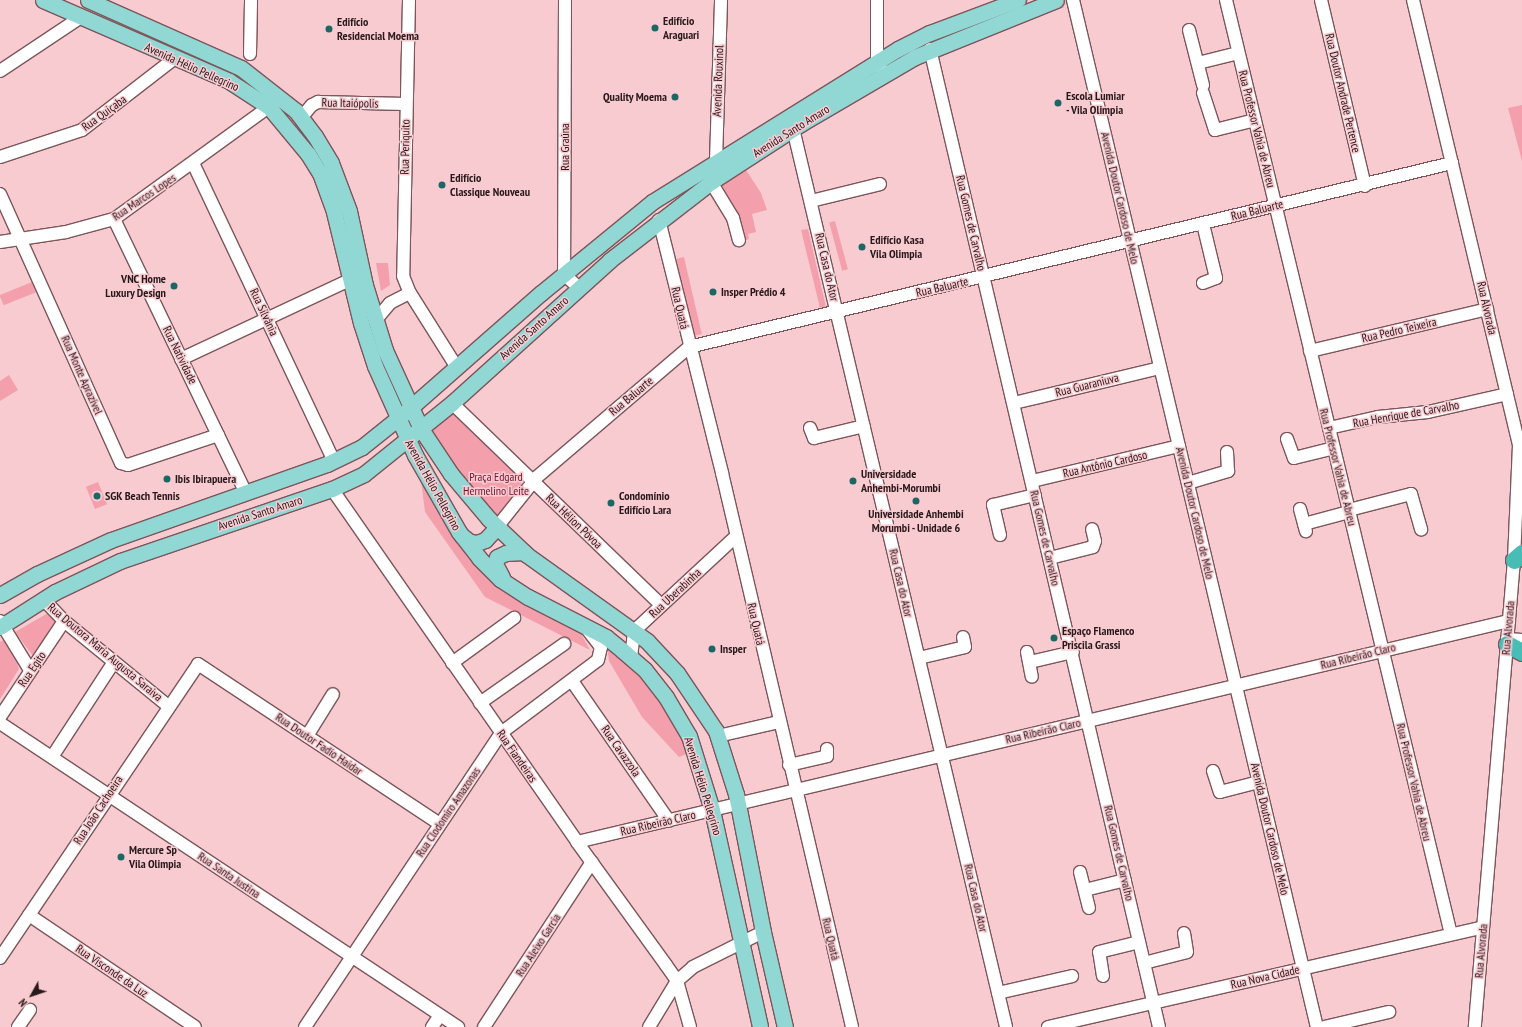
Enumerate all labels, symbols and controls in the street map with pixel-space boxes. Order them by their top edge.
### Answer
place label: Edifício Araguari [663,14,699,42]
place label: Edifício Residencial Moema [337,15,419,43]
marker: Edifício Araguari [650,23,660,33]
marker: Edifício Residencial Moema [324,24,334,34]
street label: Rua Doutor Andrade Pertence [1322,32,1364,154]
street label: Avenida Hélio Pellegrino [143,40,241,94]
street label: Avenida Rouxinol [710,45,726,117]
street label: Rua Professor Vahia de Abreu [1235,69,1279,189]
place label: Escola Lumiar - Vila Olimpia [1066,89,1125,117]
place label: Quality Moema [603,90,667,104]
street label: Rua Quiçaba [79,92,129,134]
marker: Quality Moema [670,92,680,102]
street label: Rua Itaiópolis [321,95,379,111]
marker: Escola Lumiar - Vila Olimpia [1053,98,1063,108]
street label: Avenida Santo Amaro [750,102,832,160]
street label: Rua Periquito [397,119,413,175]
street label: Rua Graúna [558,123,572,171]
street label: Avenida Doutor Cardoso de Melo [1098,131,1142,265]
street label: Rua Marcos Lopes [109,170,179,224]
place label: Edifício Classique Nouveau [450,171,530,199]
street label: Rua Gomes de Carvalho [953,174,989,272]
marker: Edifício Classique Nouveau [437,180,447,190]
street label: Rua Baluarte [1229,197,1285,223]
street label: Rua Casa do Ator [812,231,842,303]
place label: Edifício Kasa Vila Olimpia [870,233,924,261]
marker: Edifício Kasa Vila Olimpia [857,242,867,252]
place label: VNC Home Luxury Design [105,272,166,300]
street label: Rua Baluarte [914,274,970,300]
street label: Rua Alvorada [1474,280,1500,336]
marker: VNC Home Luxury Design [169,281,179,291]
street label: Rua Quatá [668,285,692,331]
place label: Insper Prédio 4 [721,285,786,299]
street label: Rua Silvânia [247,286,281,338]
marker: Insper Prédio 4 [708,287,718,297]
street label: Avenida Santo Amaro [496,293,572,363]
street label: Rua Pedro Teixeira [1360,314,1438,346]
street label: Rua Natividade [160,324,200,386]
street label: Rua Monte Aprazível [58,333,106,417]
street label: Rua Guaraniuva [1054,370,1120,400]
street label: Rua Baluarte [606,373,656,419]
street label: Rua Henrique de Carvalho [1352,398,1460,430]
street label: Rua Professor Vahia de Abreu [1316,407,1360,527]
street label: Avenida Hélio Pellegrino [402,437,464,533]
street label: Avenida Doutor Cardoso de Melo [1173,446,1217,580]
street label: Rua Antônio Cardoso [1061,447,1149,481]
place label: Universidade Anhembi-Morumbi [861,467,941,495]
park label: Praça Edgard Hermelino Leite [463,470,529,498]
place label: Ibis Ibirapuera [175,472,236,486]
marker: Ibis Ibirapuera [162,474,172,484]
marker: Universidade Anhembi-Morumbi [848,476,858,486]
place label: SGK Beach Tennis [105,489,180,503]
place label: Condomínio Edifício Lara [619,489,671,517]
street label: Rua Gomes de Carvalho [1027,489,1063,587]
marker: SGK Beach Tennis [92,491,102,501]
street label: Rua Hélion Póvoa [543,491,605,551]
street label: Avenida Santo Amaro [216,493,304,533]
marker: Universidade Anhembi Morumbi - Unidade 6 [911,496,921,506]
marker: Condomínio Edifício Lara [606,498,616,508]
place label: Universidade Anhembi Morumbi - Unidade 6 [868,507,964,535]
street label: Rua Casa do Ator [886,547,916,619]
street label: Rua Uberabinha [646,565,704,621]
street label: Rua Doutora Maria Augusta Saraiva [45,600,165,704]
street label: Rua Alvorada [1498,600,1518,656]
street label: Rua Quatá [744,601,768,647]
place label: Espaço Flamenco Priscila Grassi [1062,624,1134,652]
marker: Espaço Flamenco Priscila Grassi [1049,633,1059,643]
street label: Rua Ribeirão Claro [1319,640,1397,672]
place label: Insper [720,642,746,656]
marker: Insper [707,644,717,654]
street label: Rua Egito [15,649,49,689]
street label: Rua Doutor Fadio Haidar [273,710,365,778]
street label: Rua Ribeirão Claro [1004,715,1082,747]
street label: Rua Professor Vahia de Abreu [1393,721,1435,843]
street label: Rua Cavazzola [598,723,644,779]
street label: Rua Fiandeiras [494,727,540,785]
street label: Avenida Hélio Pellegrino [681,735,725,837]
street label: Avenida Doutor Cardoso de Melo [1248,762,1292,896]
street label: Rua Clodomiro Amazonas [413,764,483,860]
street label: Rua João Cachoeira [70,773,126,847]
street label: Rua Gomes de Carvalho [1101,804,1137,902]
street label: Rua Ribeirão Claro [619,807,697,839]
place label: Mercure Sp Vila Olimpia [129,843,181,871]
street label: Rua Santa Justina [195,849,263,901]
marker: Mercure Sp Vila Olimpia [116,852,126,862]
street label: Rua Casa do Ator [961,862,991,934]
street label: Rua Aleixo Garcia [512,911,564,979]
street label: Rua Quatá [819,916,843,962]
street label: Rua Alvorada [1471,923,1491,979]
street label: Rua Visconde da Luz [73,941,151,1001]
street label: Rua Nova Cidade [1229,962,1301,992]
north arrow [12,975,52,1015]
text: N [16,996,30,1009]

